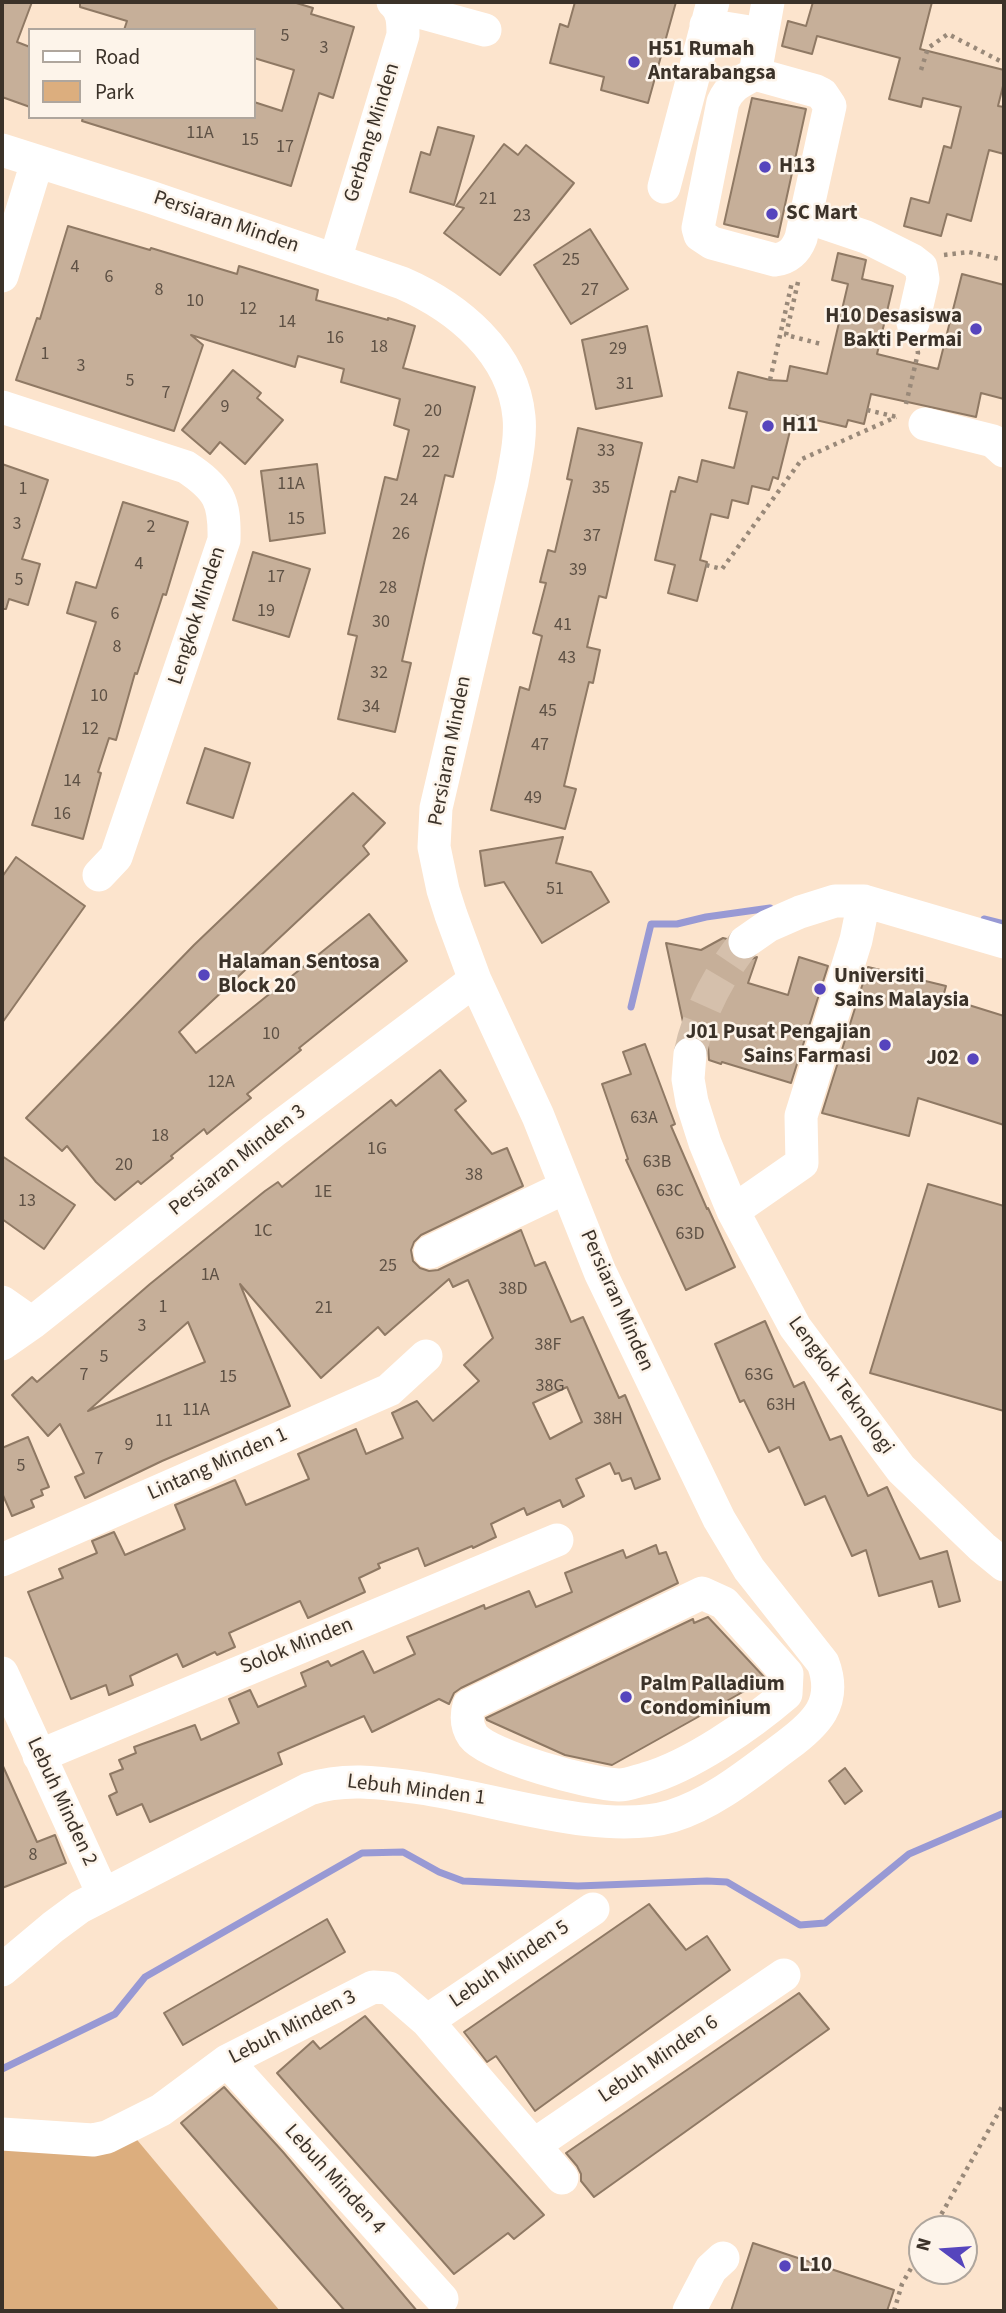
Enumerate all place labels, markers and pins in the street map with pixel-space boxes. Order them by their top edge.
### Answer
place label: H51 Rumah Antarabangsa [648,37,776,87]
marker: H51 Rumah Antarabangsa [626,54,642,70]
place label: H13 [779,154,815,180]
marker: H13 [757,159,773,175]
place label: SC Mart [786,201,858,227]
marker: SC Mart [764,206,780,222]
place label: H10 Desasiswa Bakti Permai [825,304,962,354]
marker: H10 Desasiswa Bakti Permai [968,321,984,337]
place label: H11 [782,413,818,439]
marker: H11 [760,418,776,434]
place label: Halaman Sentosa Block 20 [218,950,380,1000]
place label: Universiti Sains Malaysia [834,964,969,1014]
marker: Halaman Sentosa Block 20 [196,967,212,983]
marker: Universiti Sains Malaysia [812,981,828,997]
place label: J01 Pusat Pengajian Sains Farmasi [686,1020,871,1070]
marker: J01 Pusat Pengajian Sains Farmasi [877,1037,893,1053]
place label: J02 [926,1046,959,1072]
marker: J02 [965,1051,981,1067]
place label: Palm Palladium Condominium [640,1672,785,1722]
marker: Palm Palladium Condominium [618,1689,634,1705]
place label: L10 [799,2253,832,2279]
marker: L10 [777,2258,793,2274]

